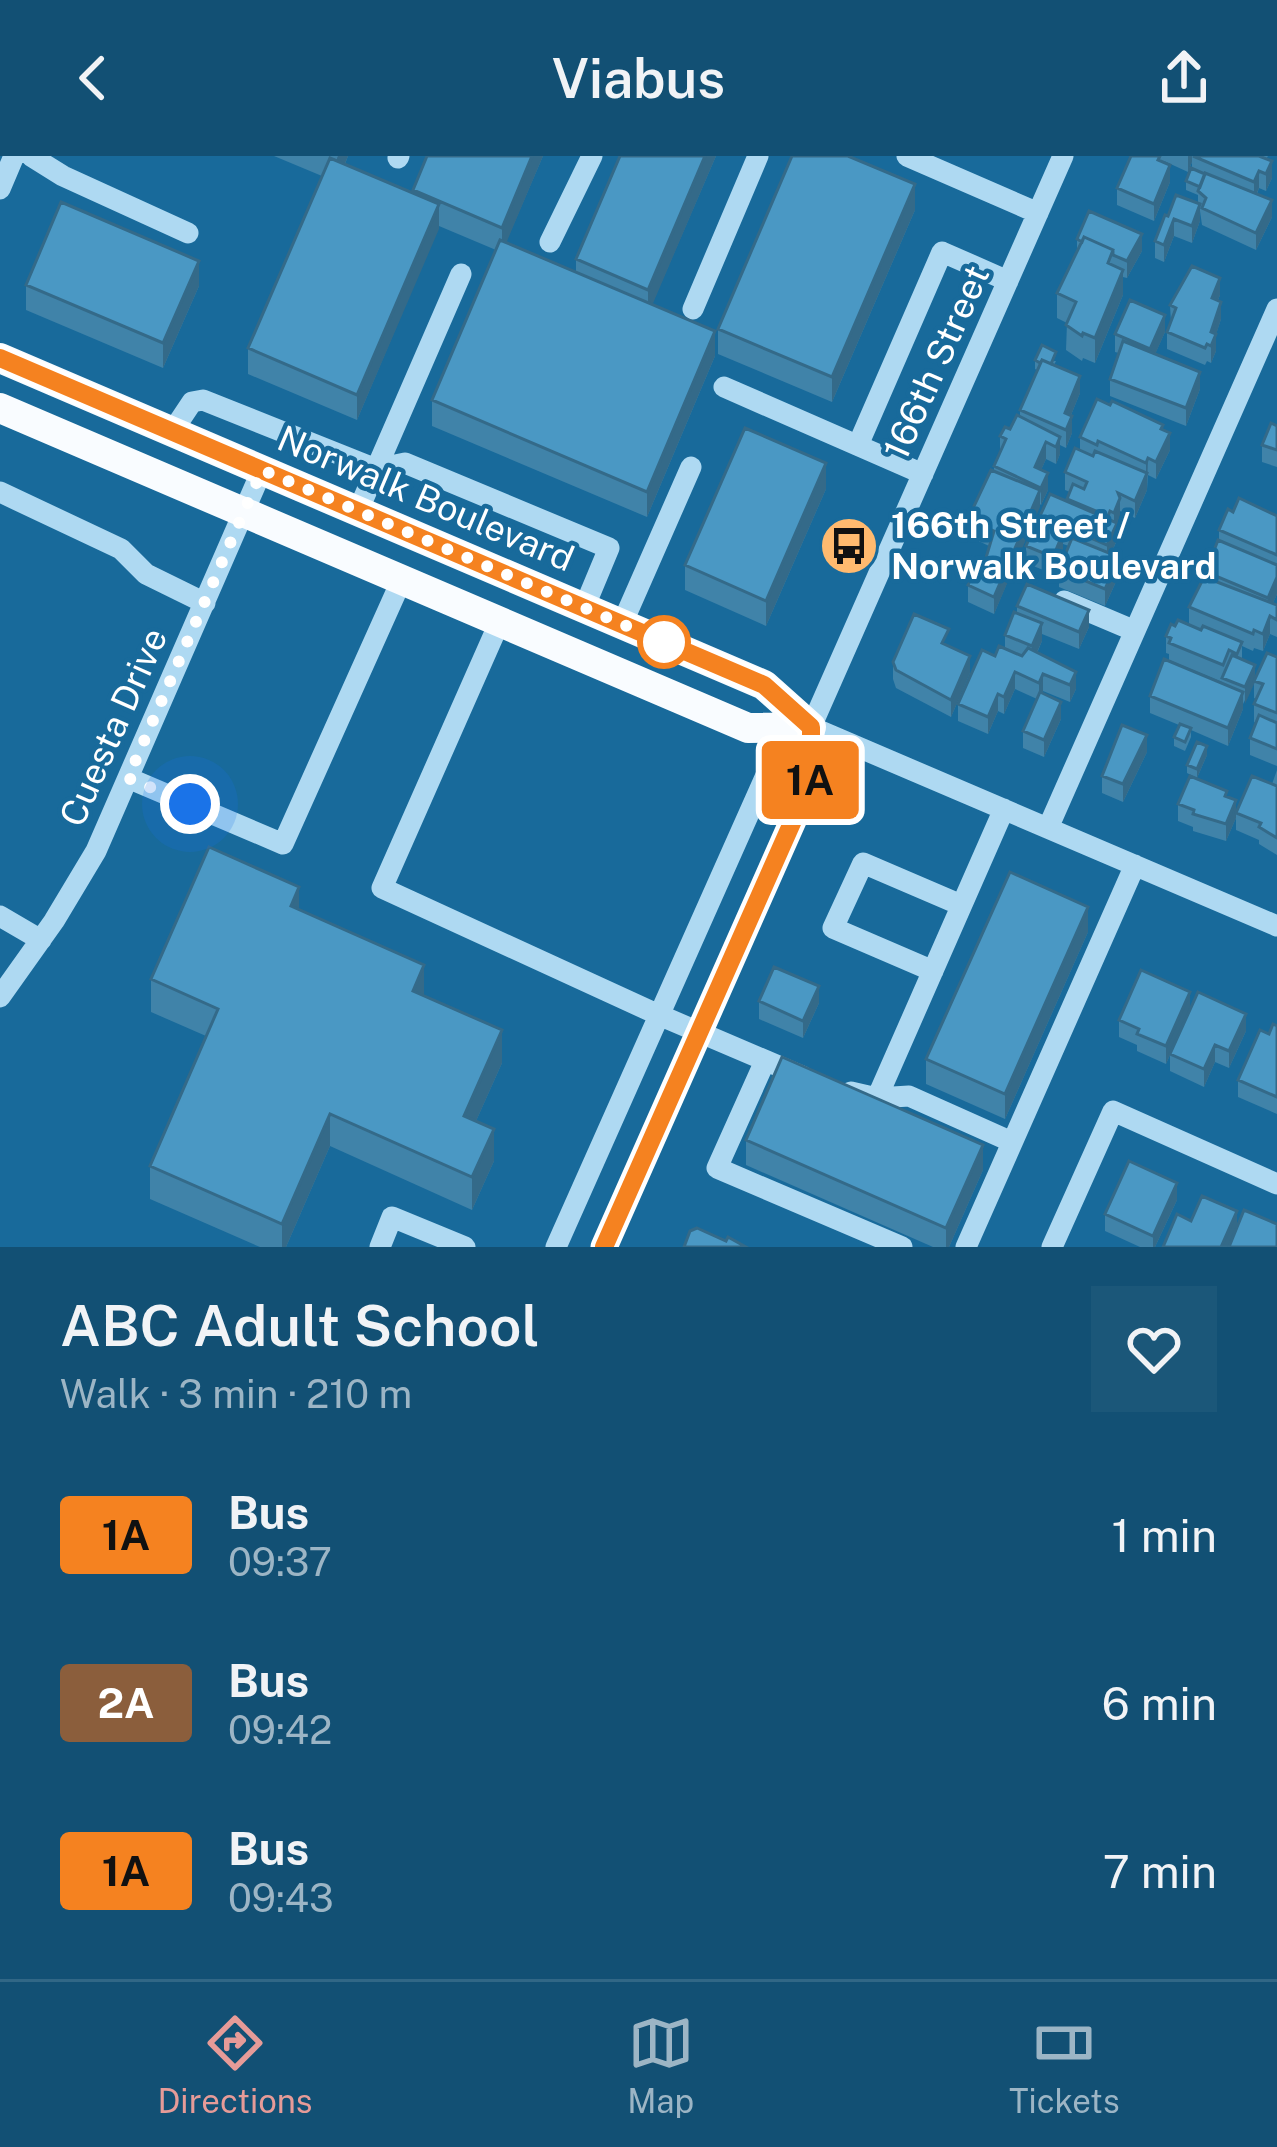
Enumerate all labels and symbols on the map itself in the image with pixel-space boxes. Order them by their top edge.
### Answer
street label: 166th Street [875,258,997,466]
street label: Norwalk Boulevard [272,417,580,579]
place label: 166th Street / Norwalk Boulevard [891,504,1217,587]
bus stop icon: 166th Street / Norwalk Boulevard [818,515,880,577]
unlabelled marker [639,617,689,667]
street label: Cuesta Drive [51,621,175,833]
line badge: 1A [756,741,864,819]
your location [160,774,220,834]

